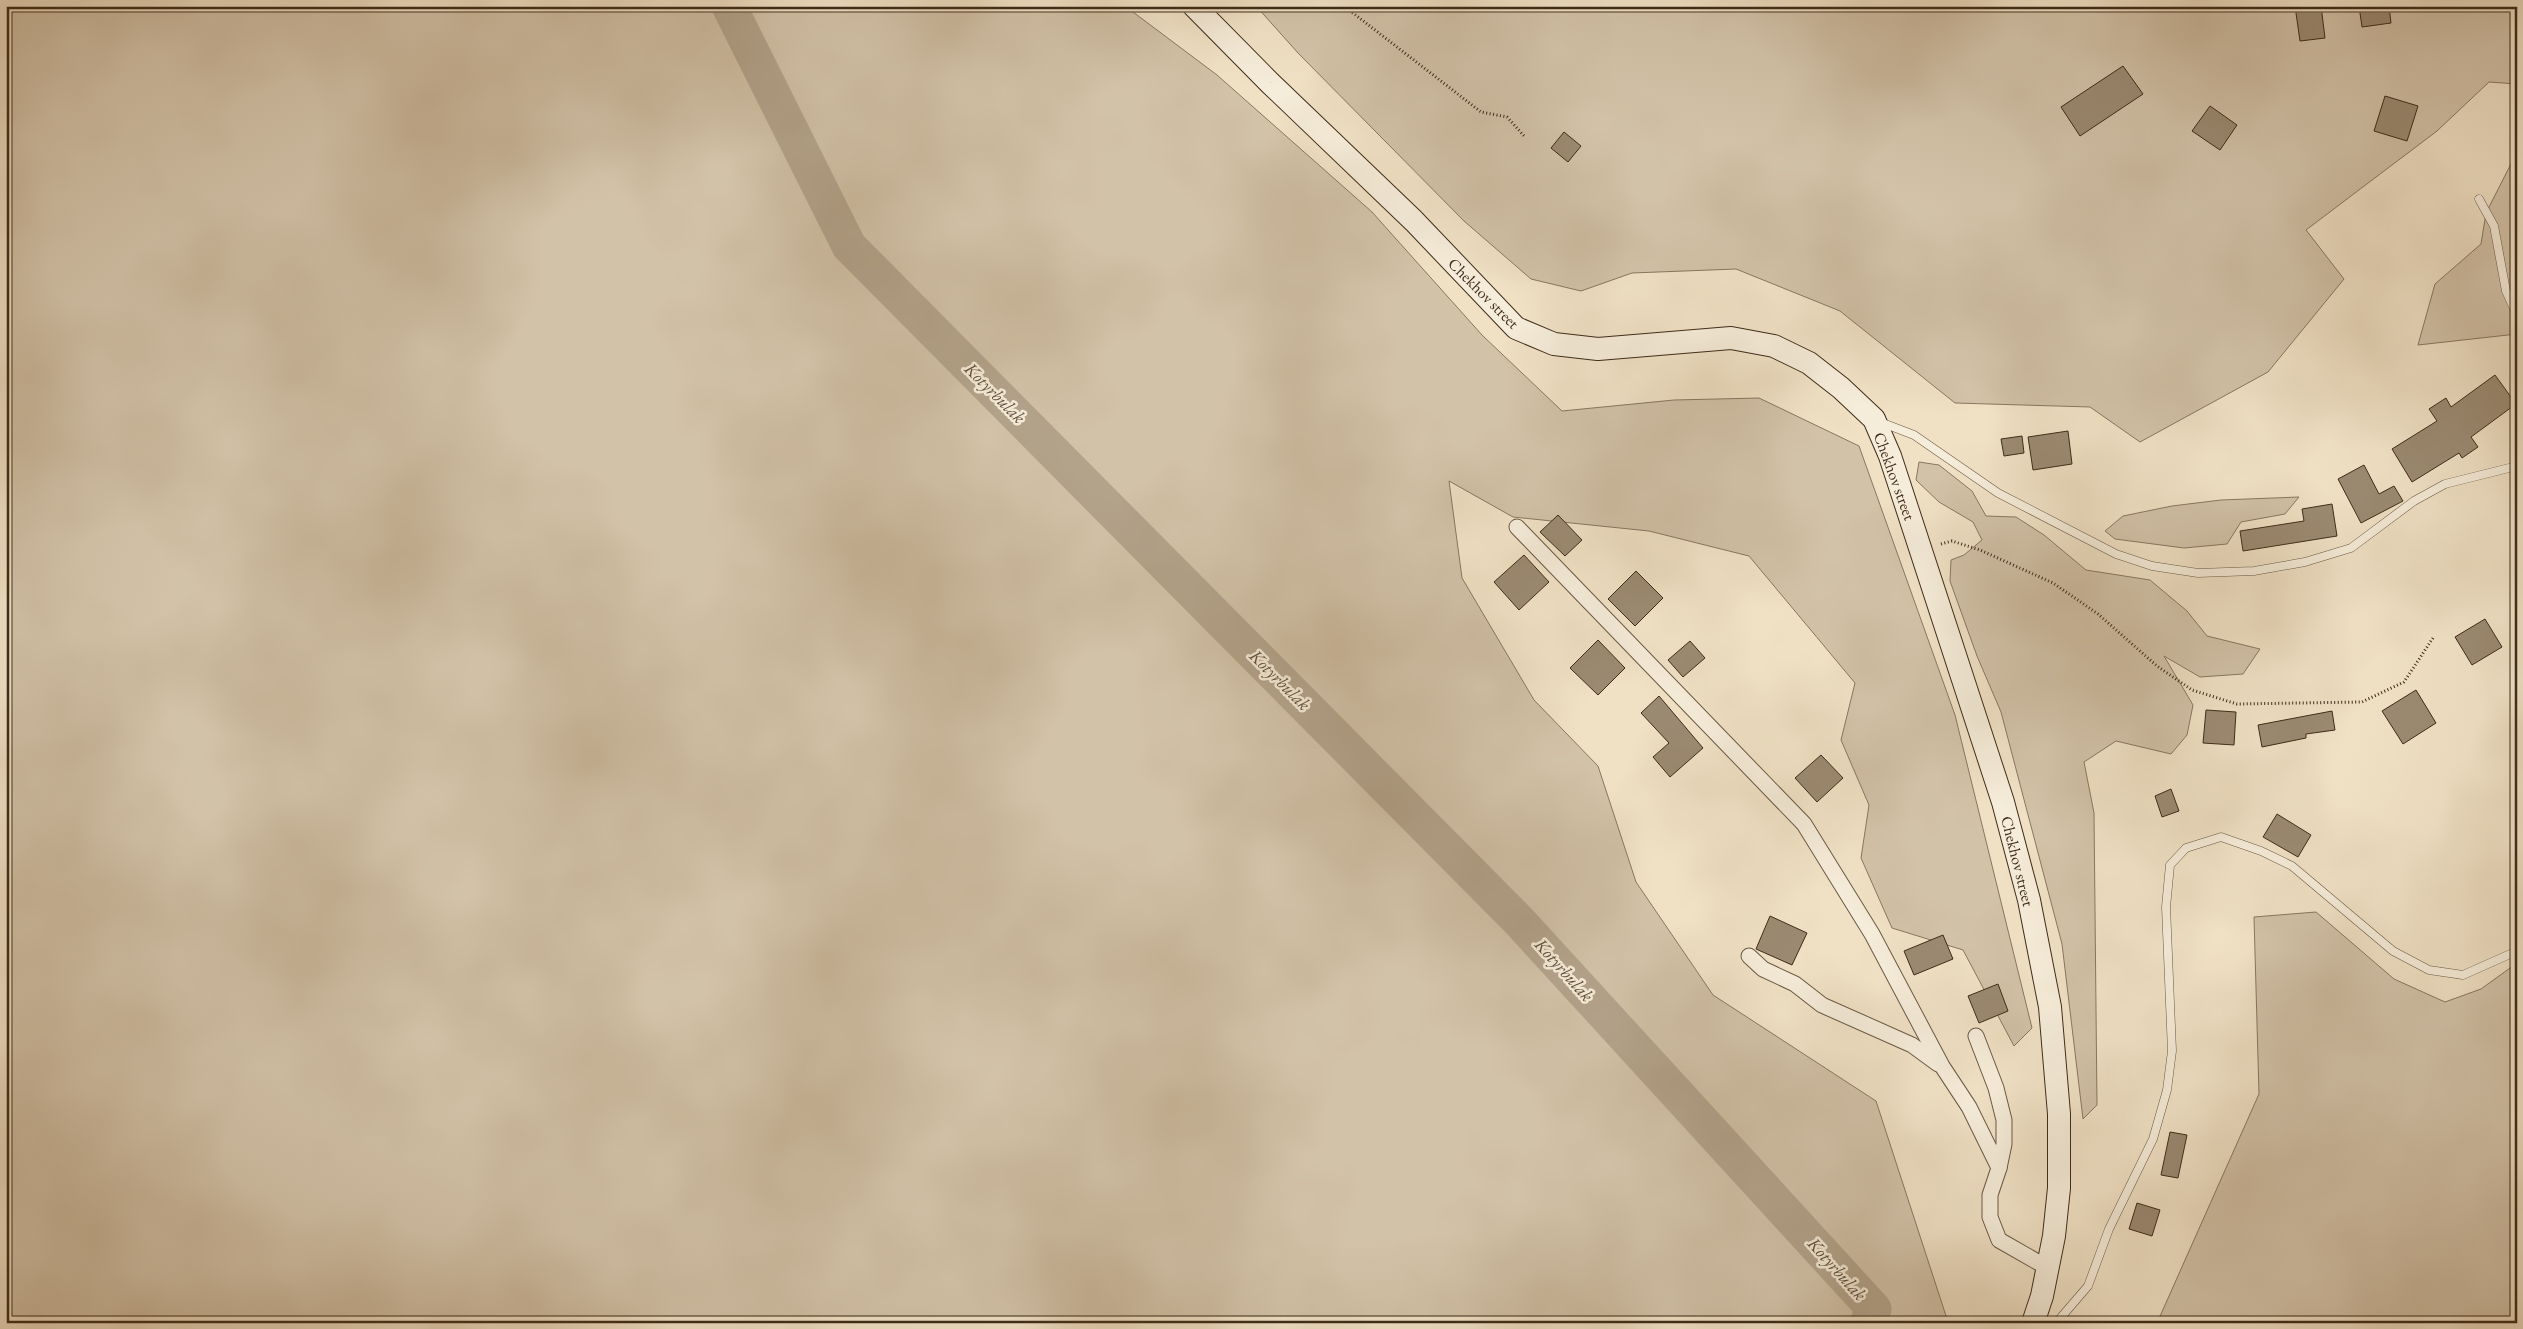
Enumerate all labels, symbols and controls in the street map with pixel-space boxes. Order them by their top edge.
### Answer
street label: Chekhov street [1444,253,1524,333]
water label: Kotyrbulak [958,356,1031,429]
street label: Chekhov street [1869,429,1920,523]
water label: Kotyrbulak [1243,643,1316,716]
street label: Chekhov street [1996,814,2039,908]
water label: Kotyrbulak [1529,932,1599,1007]
water label: Kotyrbulak [1802,1231,1872,1306]

